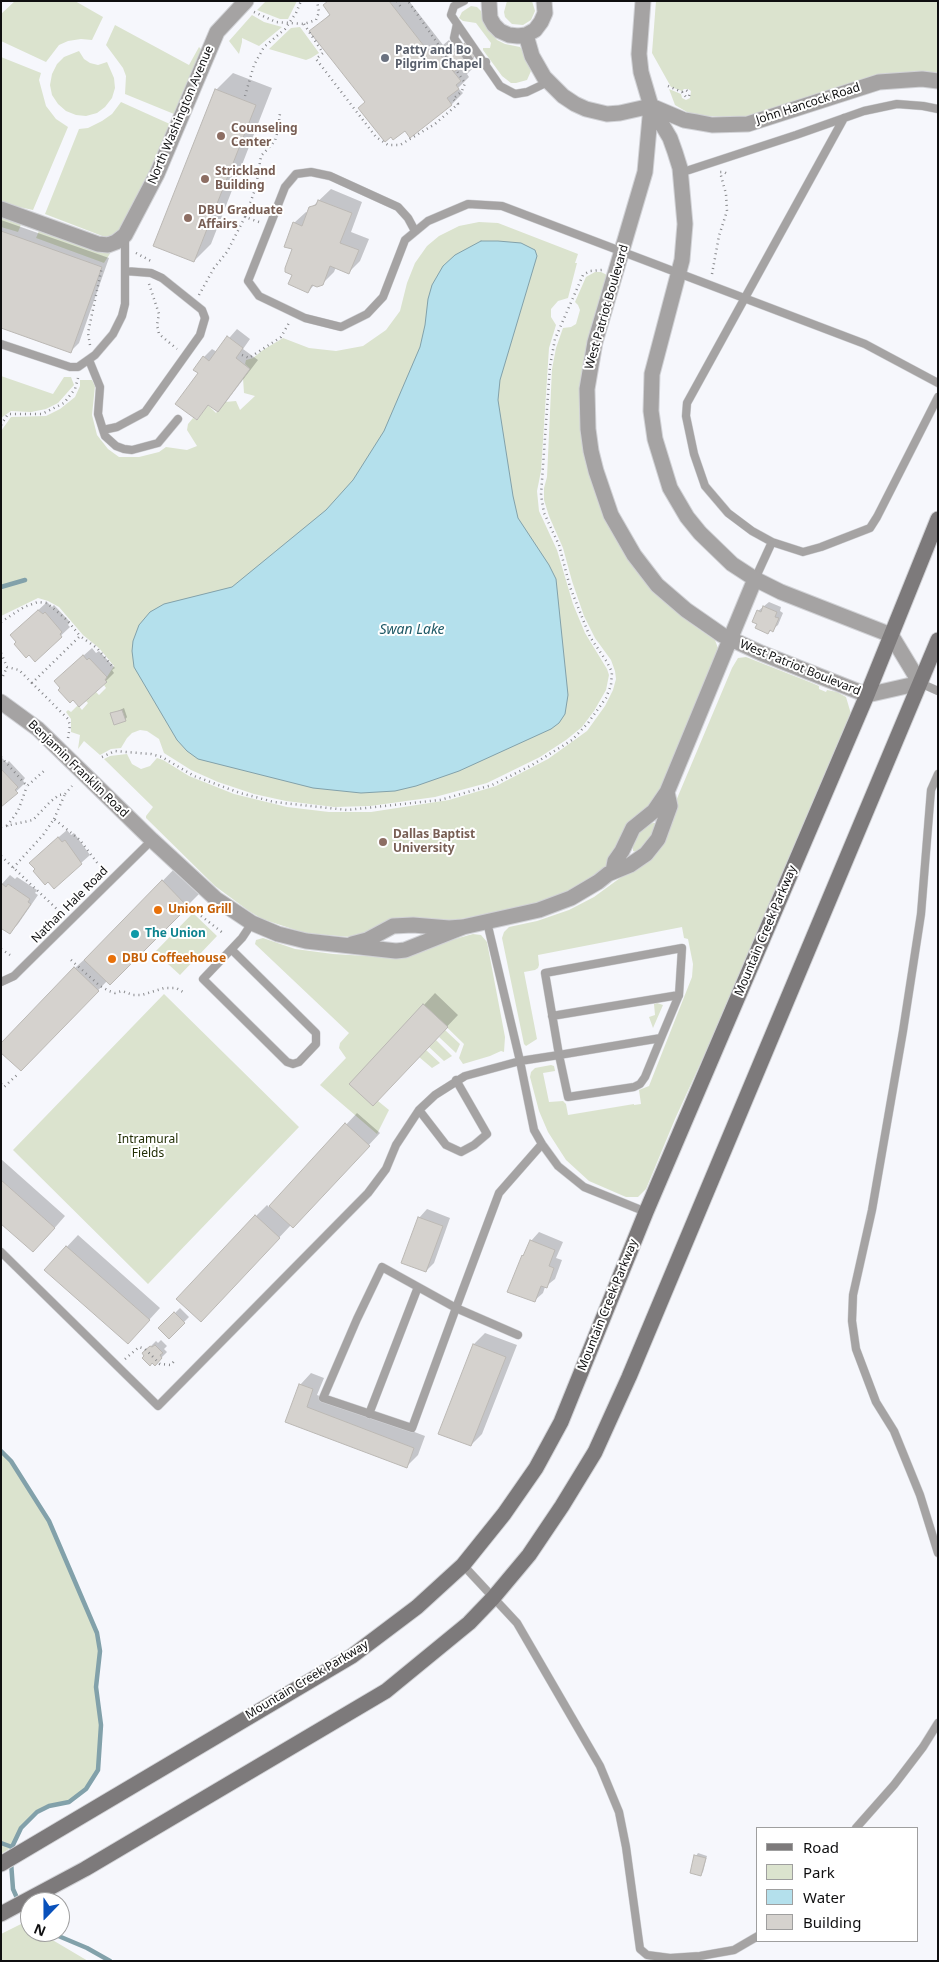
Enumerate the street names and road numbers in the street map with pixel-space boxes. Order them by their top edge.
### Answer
street label: North Washington Avenue [145,44,217,186]
street label: John Hancock Road [754,80,862,128]
street label: West Patriot Boulevard [582,243,632,371]
street label: West Patriot Boulevard [737,637,863,699]
street label: Benjamin Franklin Road [25,717,131,821]
street label: Mountain Creek Parkway [732,863,800,999]
street label: Nathan Hale Road [29,864,111,946]
street label: Mountain Creek Parkway [575,1237,641,1373]
street label: Mountain Creek Parkway [243,1638,371,1722]

